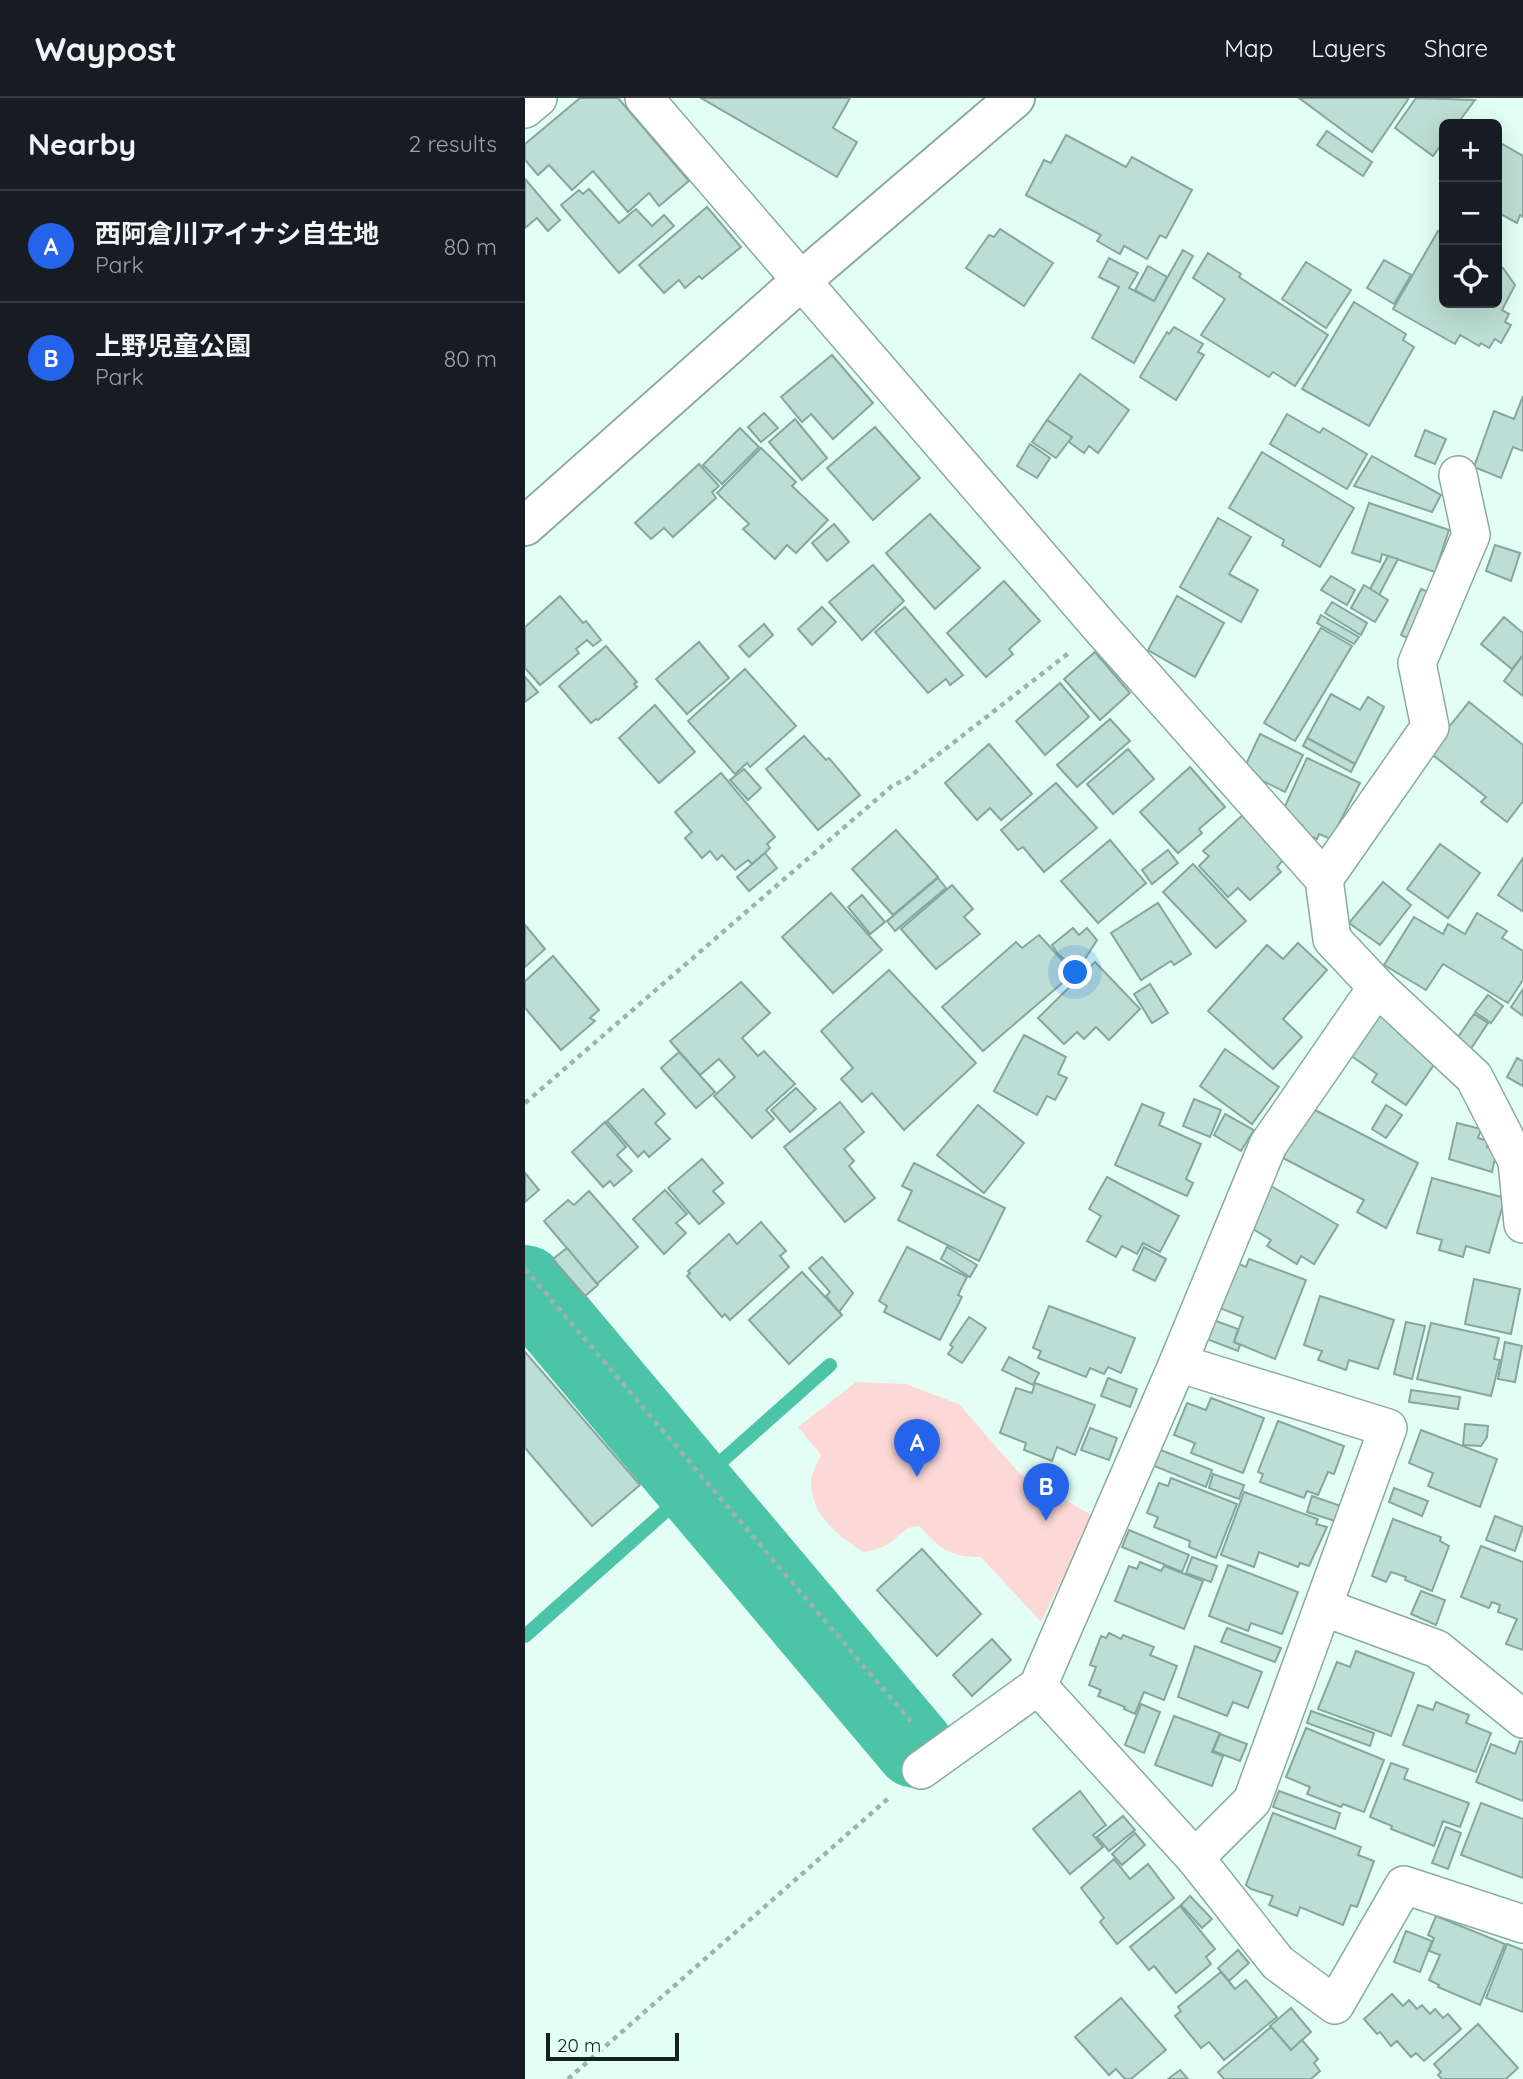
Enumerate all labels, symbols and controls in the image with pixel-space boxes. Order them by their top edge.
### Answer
text: Waypost [35,28,177,69]
text: Map [1224,33,1273,63]
text: Layers [1311,33,1386,63]
text: Share [1424,33,1488,63]
map controls [1439,119,1502,308]
button: + [1439,119,1502,182]
text: Nearby [28,125,136,163]
text: 2 results [408,129,497,158]
button: − [1439,182,1502,245]
text: 西阿倉川アイナシ自生地 [95,217,379,250]
text: A [44,232,58,261]
text: 80 m [444,232,497,261]
button: locate [1439,245,1502,308]
text: Park [95,250,144,279]
text: 上野児童公園 [95,329,251,362]
text: B [43,344,59,373]
text: 80 m [444,344,497,373]
text: Park [95,362,144,391]
your location [1058,955,1092,989]
pin: A [894,1419,940,1477]
pin: B [1023,1463,1069,1521]
scale bar [546,2030,679,2062]
text: 20 m [557,2033,601,2057]

